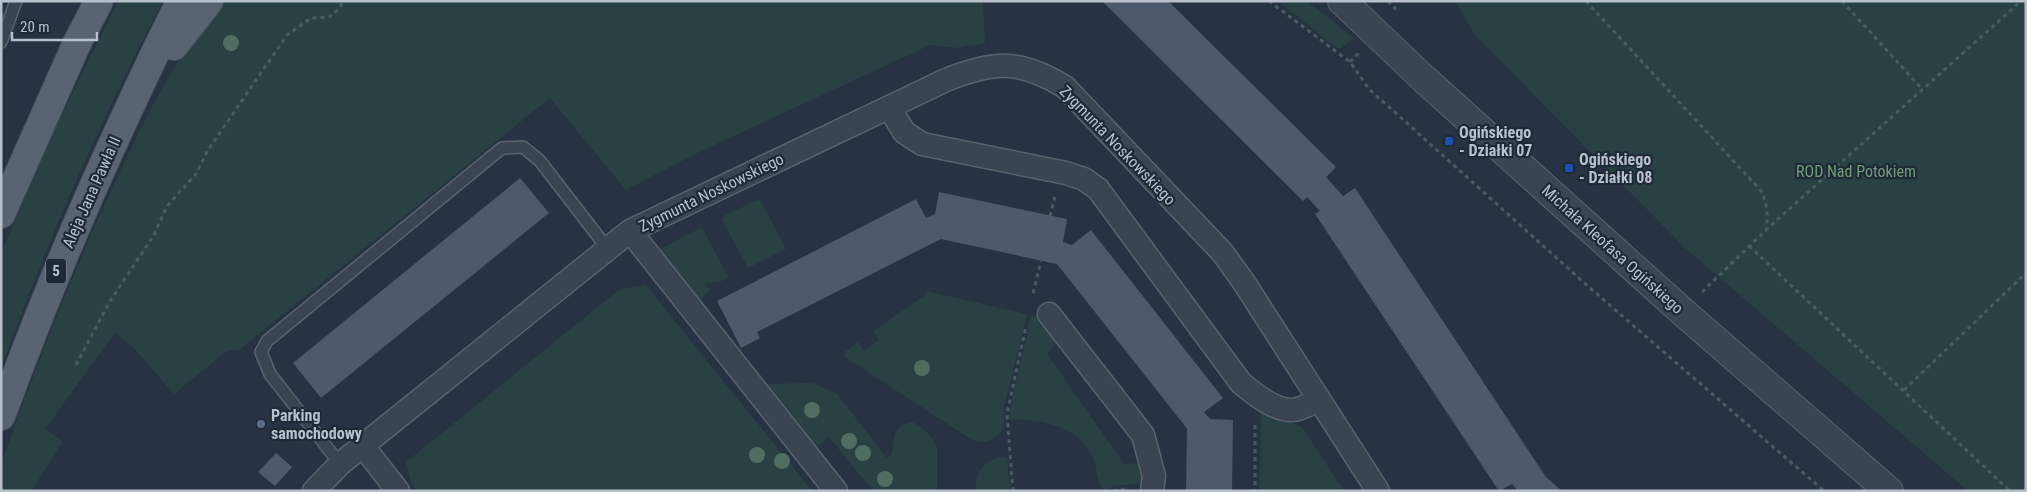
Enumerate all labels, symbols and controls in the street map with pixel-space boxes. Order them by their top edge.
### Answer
scale bar [12,10,98,42]
text: 20 m [20,18,50,36]
street label: Zygmunta Noskowskiego [1056,82,1180,209]
place label: Ogińskiego - Działki 07 [1459,123,1532,160]
street label: Aleja Jana Pawła II [58,134,125,251]
marker: Ogińskiego - Działki 07 [1443,135,1455,147]
street label: Zygmunta Noskowskiego [636,149,787,236]
place label: Ogińskiego - Działki 08 [1579,150,1652,187]
marker: Ogińskiego - Działki 08 [1563,162,1575,174]
park label: ROD Nad Potokiem [1796,162,1916,181]
street label: Michała Kleofasa Ogińskiego [1538,181,1687,318]
road number: 5 [46,258,66,284]
place label: Parking samochodowy [271,406,362,443]
marker: Parking samochodowy [255,418,267,430]

